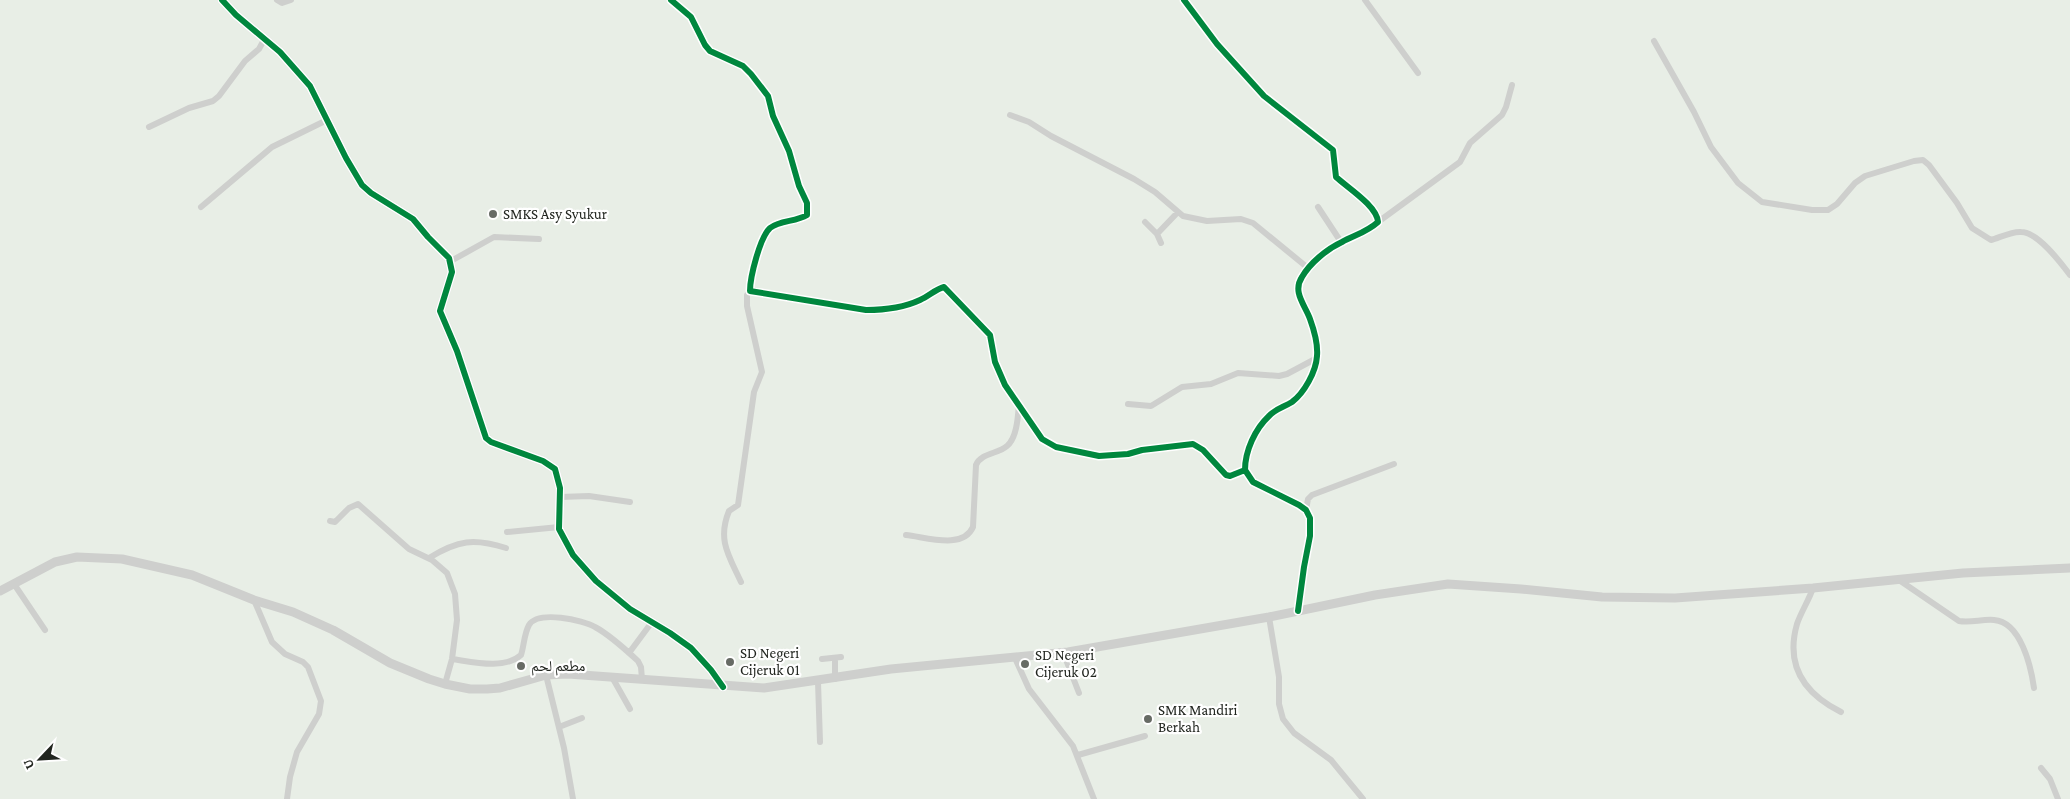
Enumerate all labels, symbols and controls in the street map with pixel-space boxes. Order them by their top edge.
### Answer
place label: SMKS Asy Syukur [503,206,608,223]
marker: SMKS Asy Syukur [487,208,499,220]
place label: SD Negeri Cijeruk 01 [740,645,800,679]
place label: SD Negeri Cijeruk 02 [1035,647,1097,681]
marker: SD Negeri Cijeruk 01 [724,656,736,668]
place label: مطعم لحم [531,658,585,676]
marker: SD Negeri Cijeruk 02 [1019,658,1031,670]
marker: مطعم لحم [515,660,527,672]
place label: SMK Mandiri Berkah [1158,702,1237,735]
marker: SMK Mandiri Berkah [1142,713,1154,725]
north arrow [15,734,65,784]
text: U [19,756,37,772]

